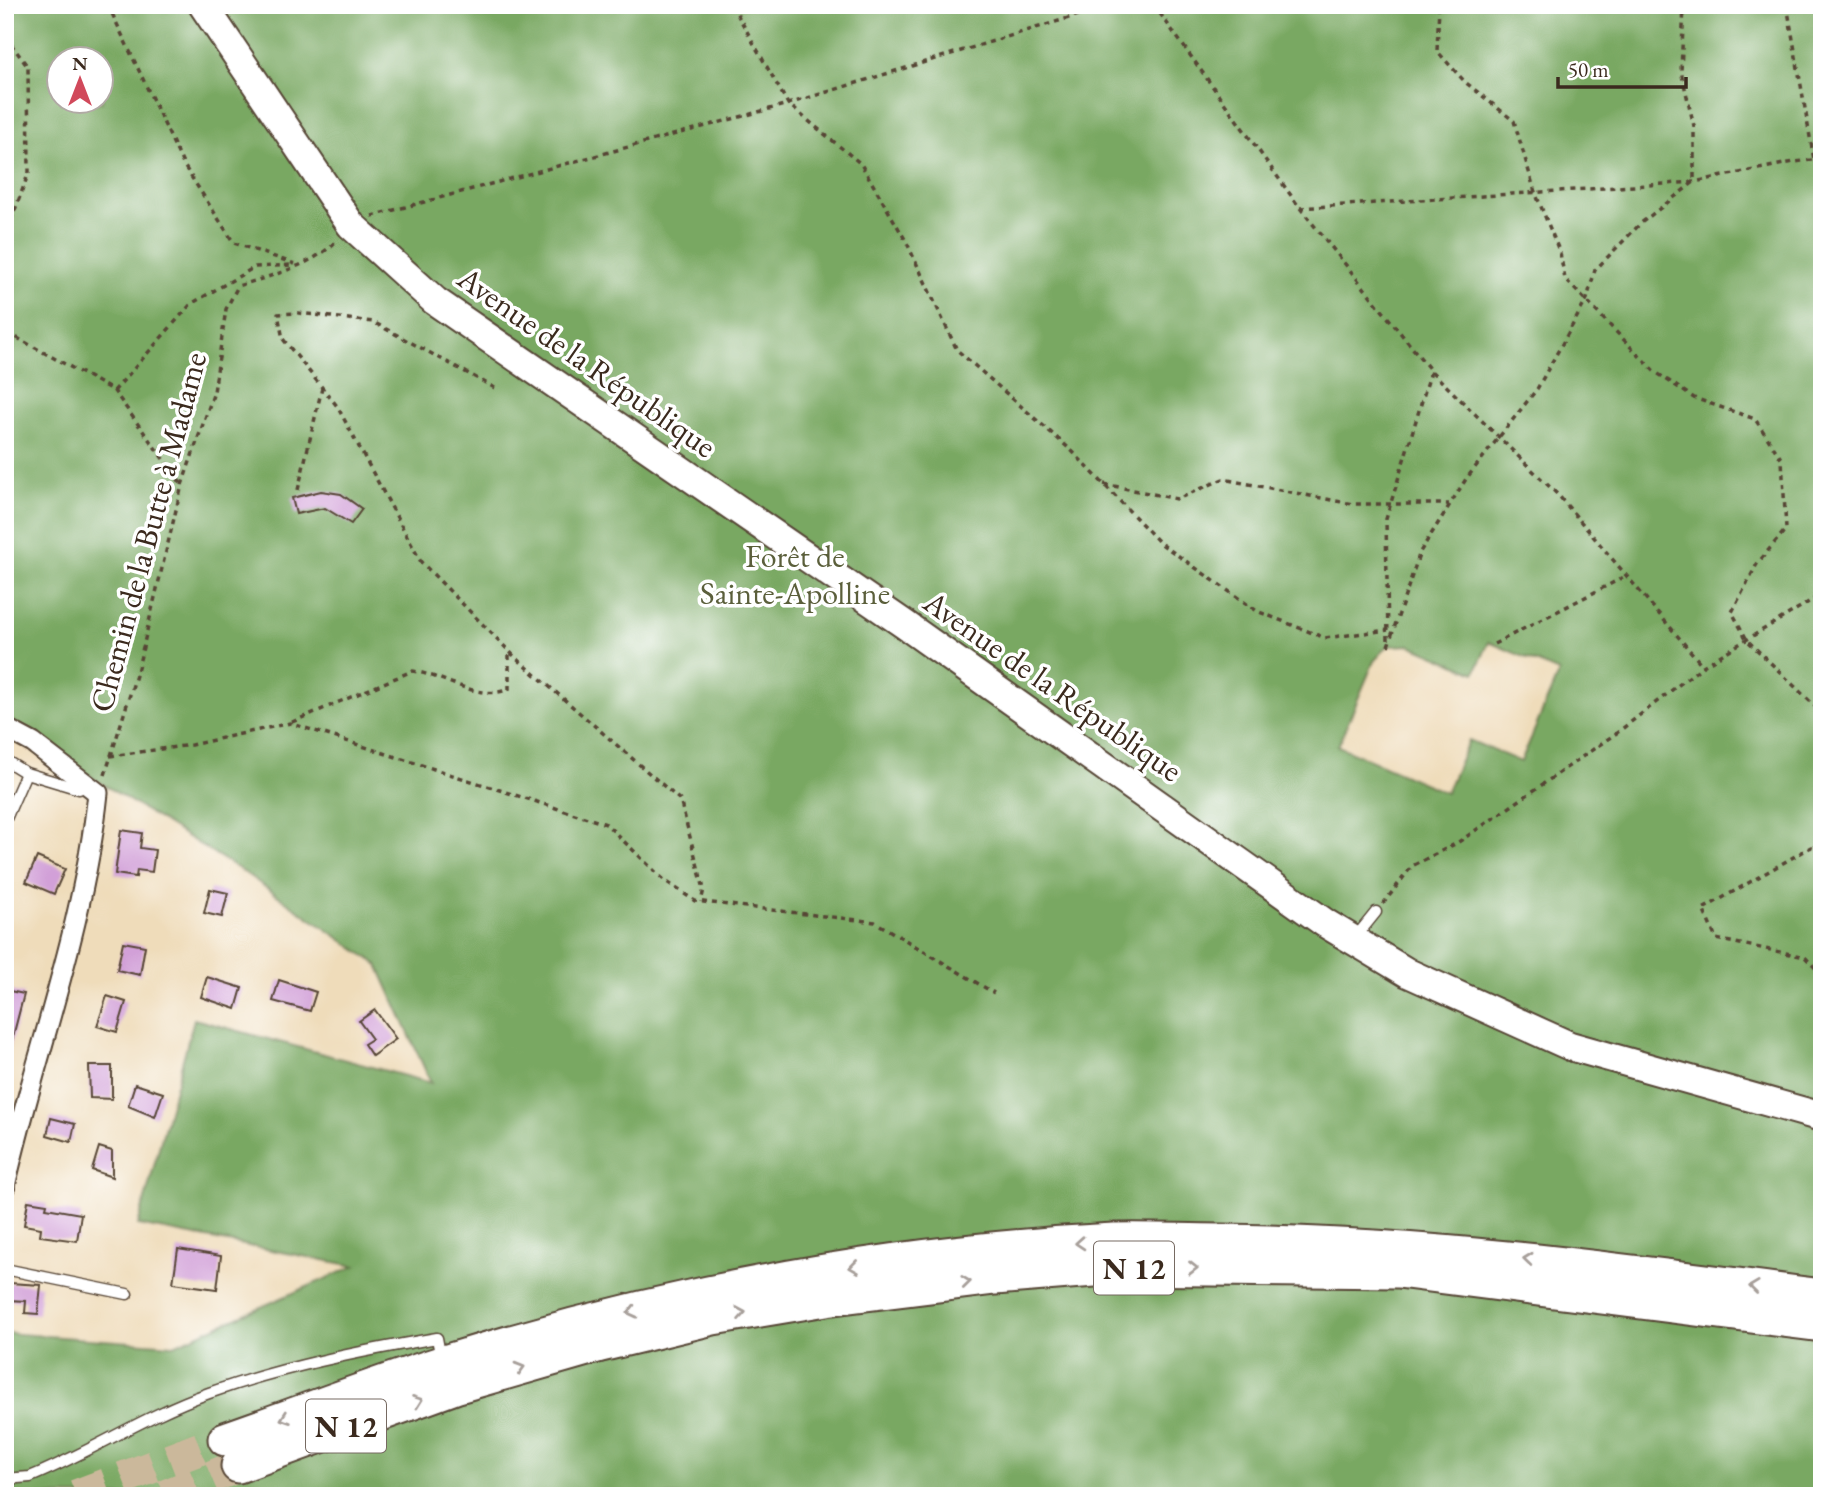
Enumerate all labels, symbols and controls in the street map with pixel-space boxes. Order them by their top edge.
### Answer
north arrow [46,46,116,116]
scale bar [1558,46,1685,90]
text: N [72,51,88,76]
text: 50 m [1568,56,1609,83]
street label: Avenue de la République [449,256,725,467]
street label: Chemin de la Butte à Madame [80,348,216,716]
park label: Forêt de Sainte-Apolline [700,535,890,614]
street label: Avenue de la République [915,580,1191,791]
one-way arrow [1075,1235,1086,1250]
road number: N 12 [1094,1242,1174,1294]
one-way arrow [1523,1252,1534,1267]
one-way arrow [848,1259,860,1274]
one-way arrow [1188,1260,1199,1276]
one-way arrow [960,1274,972,1289]
one-way arrow [1748,1280,1760,1295]
one-way arrow [626,1304,638,1318]
one-way arrow [735,1306,747,1321]
one-way arrow [514,1362,526,1377]
one-way arrow [411,1395,423,1409]
road number: N 12 [306,1400,386,1452]
one-way arrow [279,1410,291,1424]

